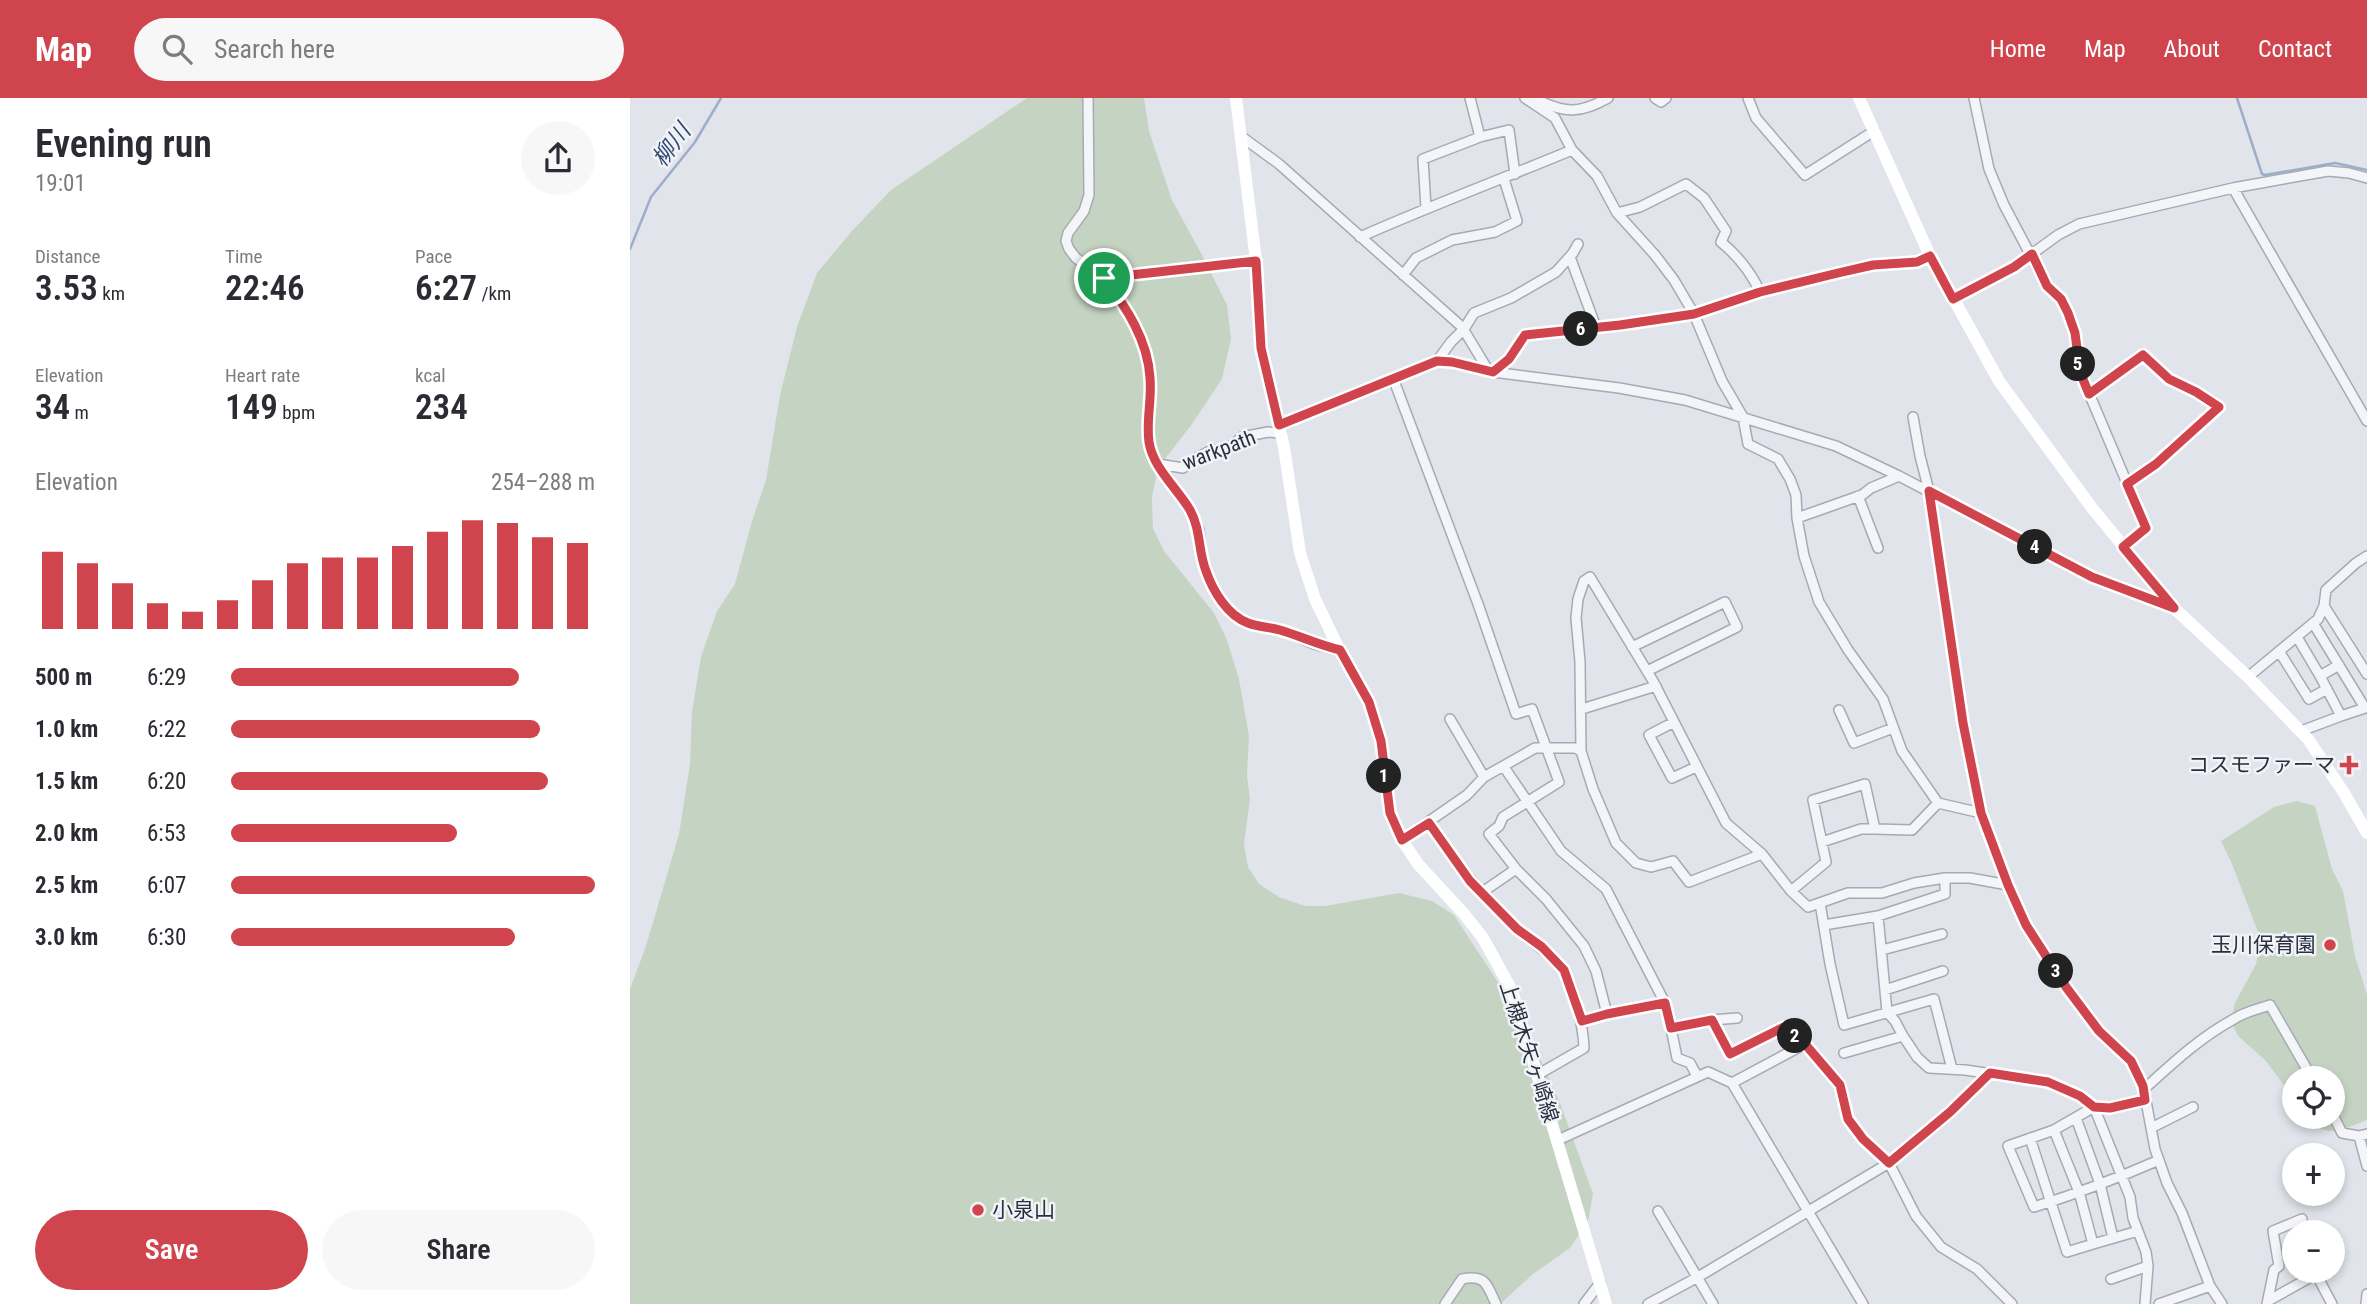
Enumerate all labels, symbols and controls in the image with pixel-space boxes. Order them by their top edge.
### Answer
search box [134,18,624,81]
text: Map [35,30,92,69]
icon: search [158,30,196,68]
text: Search here [214,34,335,64]
text: Home [1990,35,2046,63]
text: Map [2084,35,2126,63]
text: About [2164,35,2220,63]
text: Contact [2258,35,2332,63]
water label: 柳川 [647,116,698,172]
button: share [521,121,595,195]
text: Evening run [35,122,212,166]
text: 19:01 [35,170,86,197]
text: Distance [35,245,100,268]
text: Time [225,245,262,268]
text: Pace [415,245,452,268]
pin [1074,248,1134,308]
icon: arrive [1085,259,1123,297]
text: 3.53 [35,268,98,309]
text: 22:46 [225,268,305,309]
text: 6:27 [415,268,477,309]
text: km [98,282,125,305]
text: /km [477,282,511,305]
pin: 6 [1564,312,1598,346]
text: 6 [1576,317,1585,340]
pin: 5 [2060,346,2096,382]
text: 5 [2073,352,2082,375]
text: Elevation [35,364,103,387]
text: Heart rate [225,364,300,387]
text: kcal [415,364,446,387]
text: 34 [35,387,70,428]
text: 149 [225,387,278,428]
text: 234 [415,387,468,428]
text: m [70,401,89,424]
text: bpm [278,401,315,424]
street label: warkpath [1179,425,1259,475]
text: Elevation [35,469,118,496]
text: 254–288 m [491,469,595,496]
pin: 4 [2018,530,2052,564]
text: 4 [2030,535,2039,558]
text: 500 m [35,664,92,691]
text: 6:29 [147,664,186,691]
text: 1.0 km [35,716,98,743]
text: 6:22 [147,716,186,743]
place label: コスモファーマ [2188,753,2335,777]
marker: コスモファーマ [2341,757,2357,773]
pin: 1 [1366,758,1402,794]
text: 1 [1379,764,1388,787]
text: 1.5 km [35,768,98,795]
text: 6:20 [147,768,186,795]
text: 2.0 km [35,820,98,847]
text: 6:53 [147,820,186,847]
text: 2.5 km [35,872,98,899]
text: 6:07 [147,872,186,899]
text: 3.0 km [35,924,98,951]
text: 6:30 [147,924,186,951]
place label: 玉川保育園 [2211,933,2316,957]
marker: 玉川保育園 [2322,937,2338,953]
pin: 3 [2038,954,2074,988]
text: 3 [2051,959,2060,982]
street label: 上槻木矢ヶ崎線 [1495,978,1563,1126]
pin: 2 [1778,1018,1812,1054]
text: 2 [1790,1024,1799,1047]
map controls [2282,1066,2345,1283]
button: locate [2282,1066,2345,1129]
button: + [2282,1143,2345,1206]
place label: 小泉山 [992,1198,1055,1222]
marker: 小泉山 [970,1202,986,1218]
button: Save [35,1210,308,1290]
button: Share [322,1210,595,1290]
button: − [2282,1220,2345,1283]

